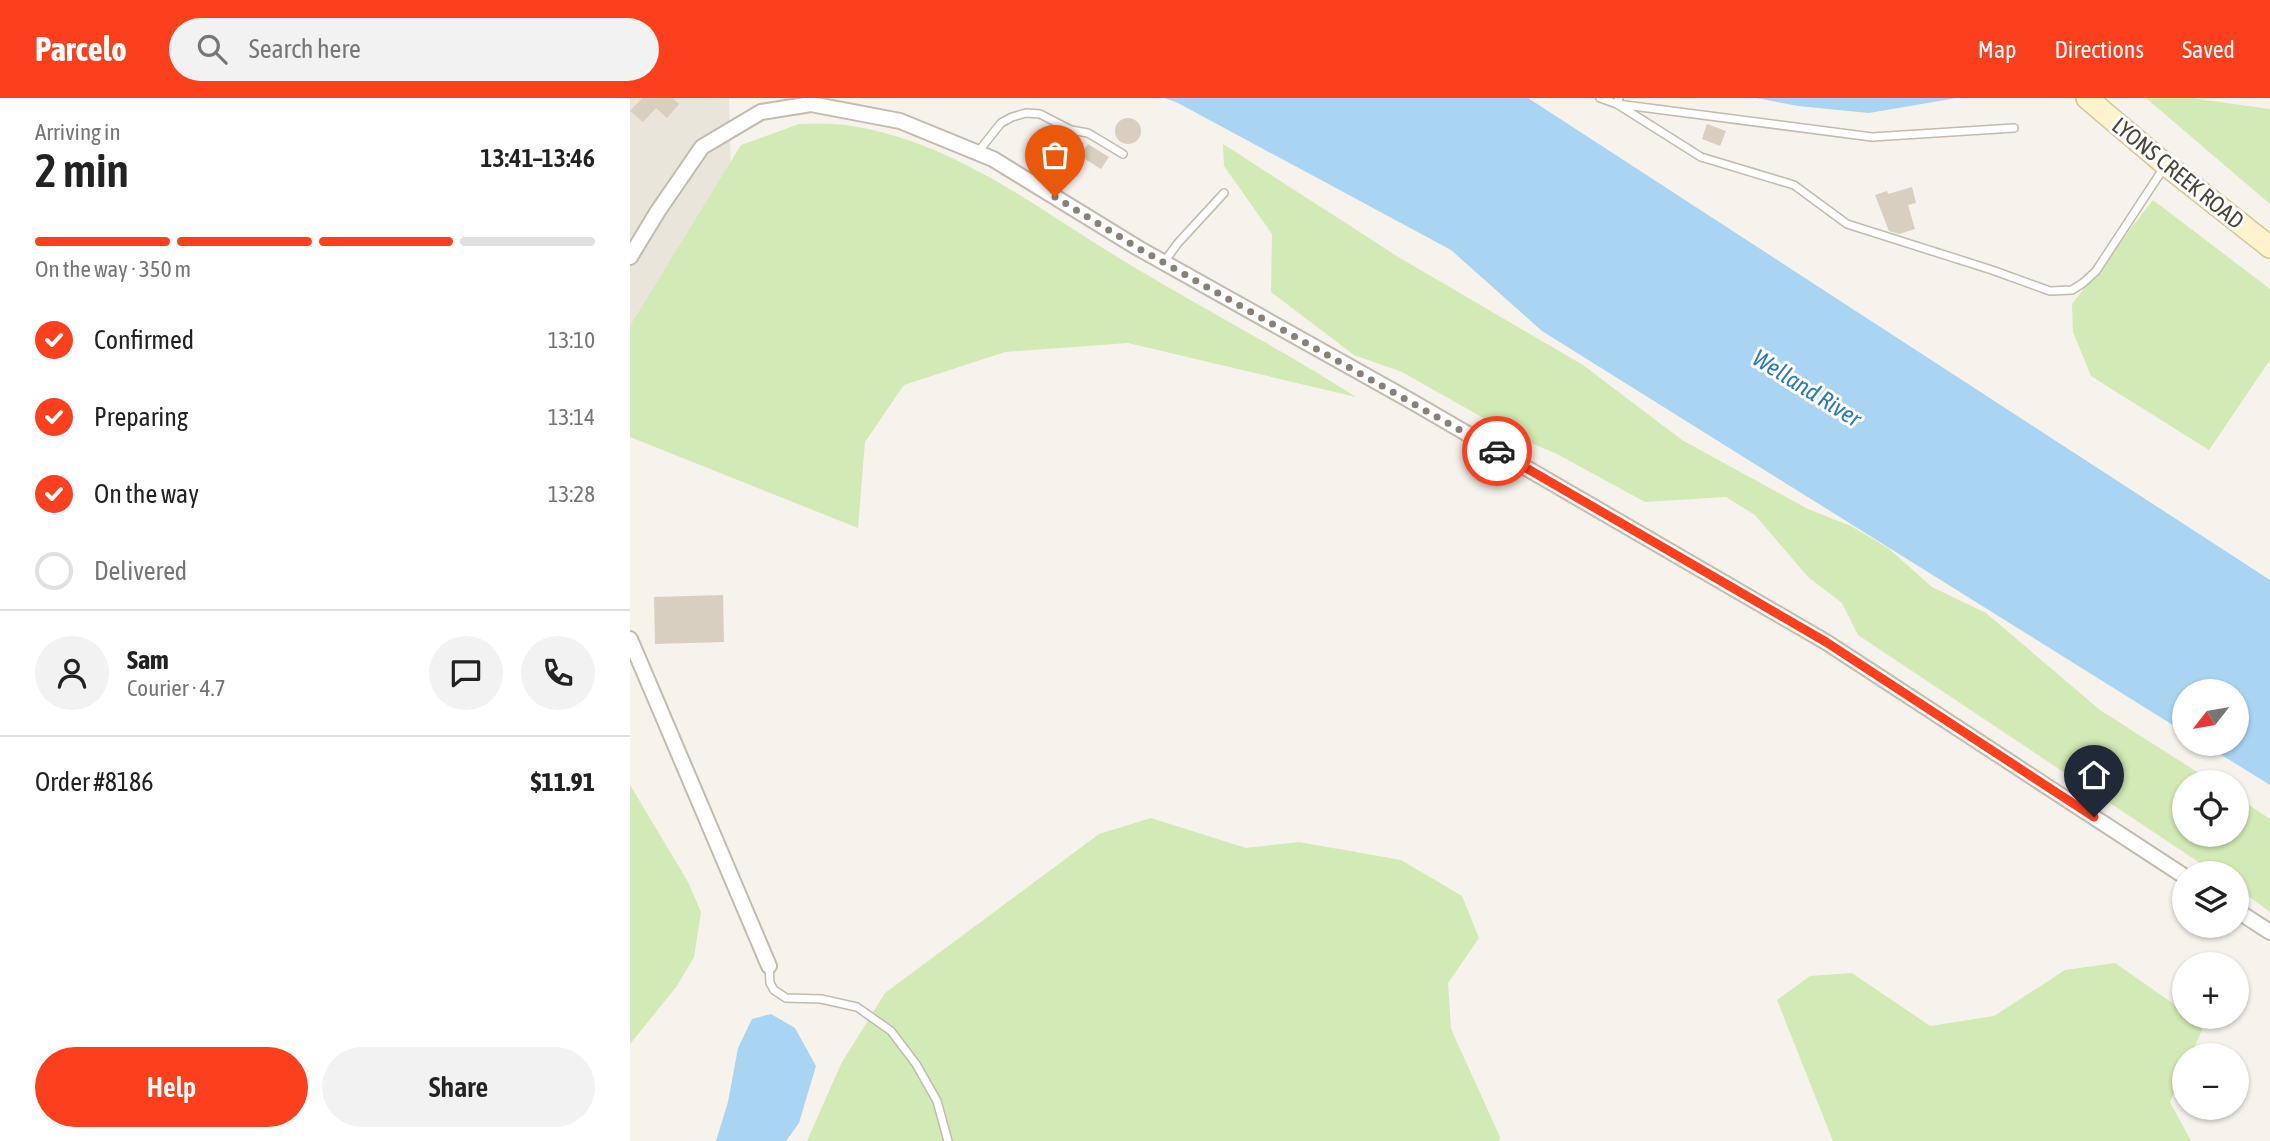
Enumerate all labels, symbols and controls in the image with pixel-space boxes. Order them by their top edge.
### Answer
search box [169,18,659,81]
text: Parcelo [35,30,127,68]
icon: search [193,30,231,68]
text: Search here [249,34,361,64]
text: Map [1978,36,2016,63]
text: Directions [2054,36,2144,63]
text: Saved [2182,36,2235,63]
street label: LYONS CREEK ROAD [2107,112,2249,234]
text: Arriving in [35,119,121,145]
pin [1025,125,1085,197]
icon: bag [1036,136,1074,174]
text: 13:41–13:46 [480,143,595,173]
text: 2 min [35,144,129,197]
text: On the way · 350 m [35,256,191,282]
icon: check [35,321,73,359]
text: Confirmed [94,325,194,355]
text: 13:10 [548,327,595,353]
water label: Welland River [1748,344,1867,432]
icon: check [35,398,73,436]
text: Preparing [94,402,188,432]
text: 13:14 [548,404,595,430]
courier [1462,416,1532,486]
icon: car [1478,432,1516,470]
icon: check [35,475,73,513]
text: On the way [94,479,199,509]
text: 13:28 [548,481,595,507]
text: Delivered [94,556,187,586]
button: person [35,636,109,710]
button: chat [429,636,503,710]
button: phone [521,636,595,710]
text: Sam [127,645,169,675]
text: Courier · 4.7 [127,675,226,701]
north arrow [2172,679,2249,756]
map controls [2172,679,2249,1120]
pin [2064,745,2124,817]
icon: home [2075,756,2113,794]
text: Order #8186 [35,767,154,797]
text: $11.91 [531,767,595,797]
button: locate [2172,770,2249,847]
button: layers [2172,861,2249,938]
button: + [2172,952,2249,1029]
button: − [2172,1043,2249,1120]
button: Help [35,1047,308,1127]
button: Share [322,1047,595,1127]

